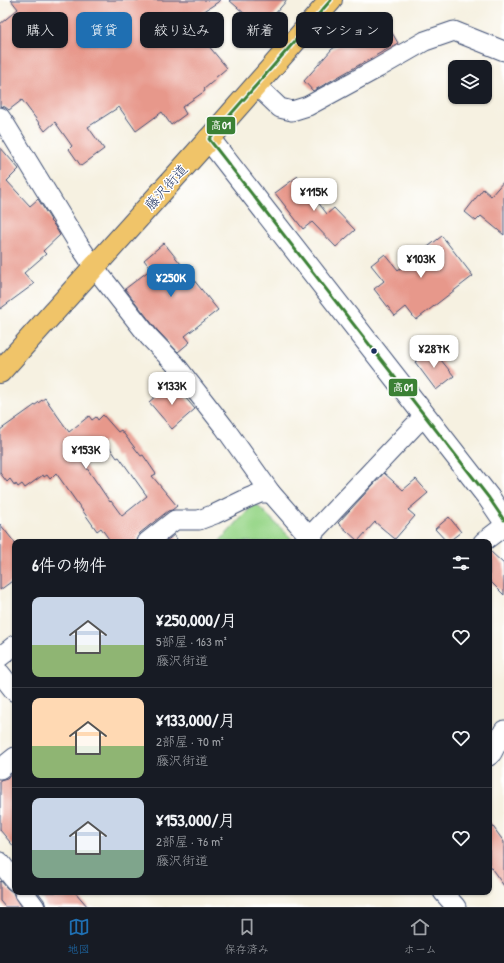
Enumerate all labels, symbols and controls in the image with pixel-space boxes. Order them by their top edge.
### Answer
chip: 購入 [12,12,68,48]
chip: 賃貸 [76,12,132,48]
chip: 絞り込み [140,12,224,48]
chip: 新着 [232,12,288,48]
chip: マンション [296,12,393,48]
map controls [448,60,492,104]
button: layers [448,60,492,104]
line badge: 高01 [206,116,236,135]
text: 高01 [211,118,231,132]
street label: 藤沢街道 [140,160,191,214]
pin: ¥115K [286,178,342,212]
text: ¥115K [300,182,328,200]
pin: ¥103K [393,245,449,279]
text: ¥103K [406,249,436,267]
pin: ¥250K [143,264,199,298]
text: ¥250K [156,268,186,286]
pin: ¥287K [406,335,462,369]
text: ¥287K [419,339,449,357]
unlabelled marker [369,346,379,356]
pin: ¥133K [144,372,200,406]
text: ¥133K [157,376,187,394]
line badge: 高01 [388,378,418,397]
text: 高01 [393,380,413,394]
pin: ¥153K [58,436,114,470]
text: ¥153K [72,440,100,458]
icon: filters [450,552,472,574]
text: 6件の物件 [32,553,107,576]
text: ¥250,000/月 [156,608,237,631]
icon: home [64,613,112,661]
icon: heart [450,626,472,648]
text: 5部屋 · 163 m² [156,632,227,650]
text: 藤沢街道 [156,651,208,669]
text: ¥133,000/月 [156,708,236,731]
icon: home [64,714,112,762]
icon: heart [450,727,472,749]
text: 2部屋 · 70 m² [156,732,224,750]
text: 藤沢街道 [156,751,208,769]
text: ¥153,000/月 [156,808,235,831]
icon: home [64,814,112,862]
icon: heart [450,827,472,849]
text: 2部屋 · 76 m² [156,832,223,850]
text: 藤沢街道 [156,851,208,869]
tab: 地図 [68,916,90,956]
tab: 保存済み [225,916,269,956]
tab: ホーム [404,916,436,956]

